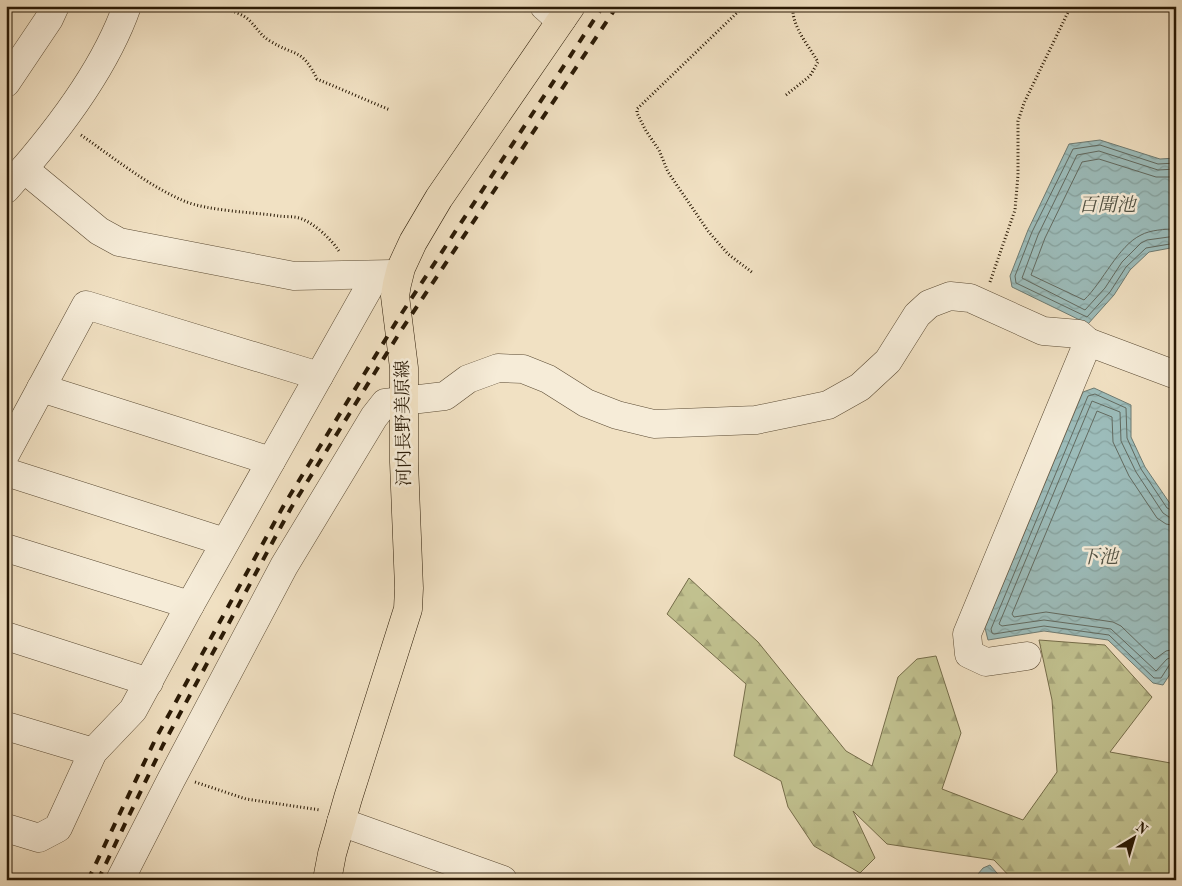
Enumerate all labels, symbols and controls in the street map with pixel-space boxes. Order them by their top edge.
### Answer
water label: 百聞池 [1078,195,1137,216]
street label: 河内長野美原線 [392,360,414,486]
water label: 下池 [1080,547,1120,568]
north arrow [1110,814,1160,864]
text: N [1133,820,1150,838]

